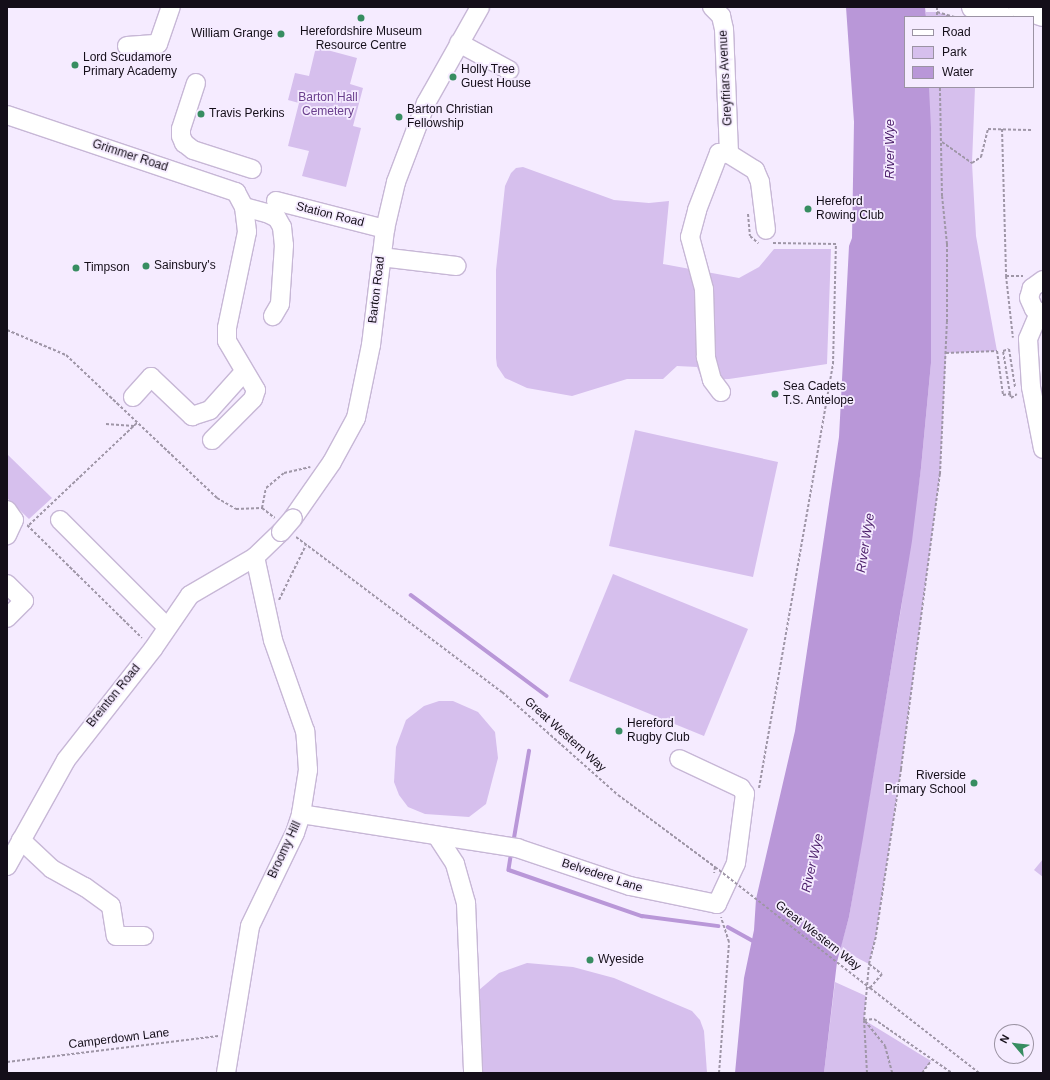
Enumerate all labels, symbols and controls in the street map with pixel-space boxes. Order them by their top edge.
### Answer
marker: Herefordshire Museum Resource Centre [356,13,366,23]
legend [904,16,1034,88]
place label: Herefordshire Museum Resource Centre [300,25,422,53]
text: Road [942,25,971,39]
place label: William Grange [191,27,273,41]
marker: William Grange [276,29,286,39]
street label: Greyfriars Avenue [716,29,736,127]
text: Park [942,45,967,59]
place label: Lord Scudamore Primary Academy [83,51,178,79]
marker: Lord Scudamore Primary Academy [70,60,80,70]
place label: Holly Tree Guest House [461,63,531,91]
text: Water [942,65,974,79]
marker: Holly Tree Guest House [448,72,458,82]
park label: Barton Hall Cemetery [298,91,358,119]
place label: Barton Christian Fellowship [407,103,493,131]
place label: Travis Perkins [209,107,285,121]
marker: Travis Perkins [196,109,206,119]
marker: Barton Christian Fellowship [394,112,404,122]
water label: River Wye [882,119,898,179]
street label: Grimmer Road [90,137,170,175]
place label: Hereford Rowing Club [816,195,884,223]
street label: Station Road [295,200,365,230]
marker: Hereford Rowing Club [803,204,813,214]
street label: Barton Road [366,256,388,324]
place label: Sainsbury's [154,259,216,273]
place label: Timpson [84,261,130,275]
marker: Sainsbury's [141,261,151,271]
marker: Timpson [71,263,81,273]
place label: Sea Cadets T.S. Antelope [783,380,854,408]
marker: Sea Cadets T.S. Antelope [770,389,780,399]
water label: River Wye [854,512,878,574]
street label: Breinton Road [84,662,144,730]
street label: Great Western Way [521,695,609,775]
place label: Hereford Rugby Club [627,717,690,745]
marker: Hereford Rugby Club [614,726,624,736]
place label: Riverside Primary School [885,769,966,797]
marker: Riverside Primary School [969,778,979,788]
street label: Broomy Hill [266,819,304,881]
water label: River Wye [799,832,827,894]
street label: Belvedere Lane [560,856,644,896]
street label: Great Western Way [772,898,864,974]
place label: Wyeside [598,953,644,967]
marker: Wyeside [585,955,595,965]
north arrow [994,1024,1034,1064]
street label: Camperdown Lane [68,1026,170,1052]
text: N [997,1033,1011,1045]

